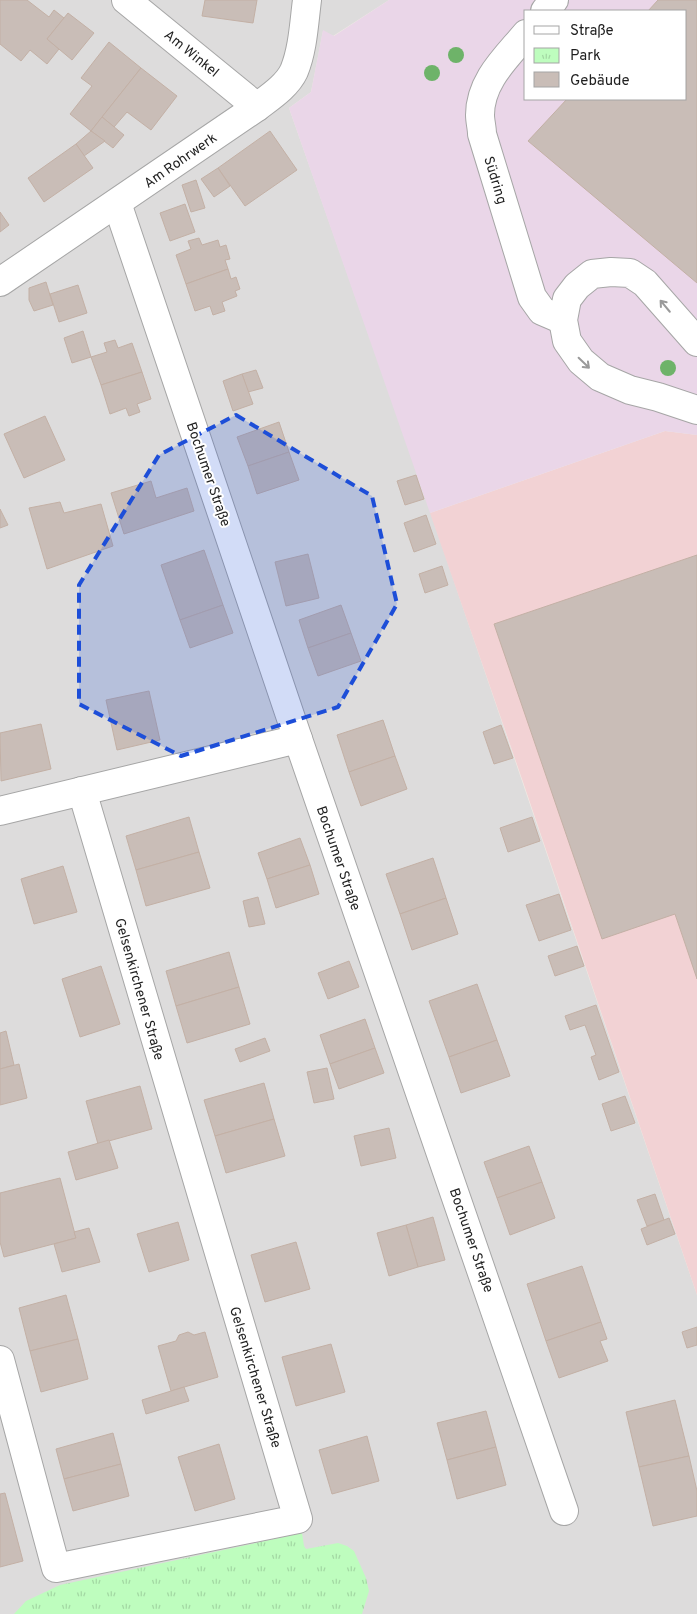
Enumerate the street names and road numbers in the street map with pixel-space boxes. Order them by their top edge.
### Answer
street label: Am Winkel [160,27,222,81]
street label: Am Rohrwerk [141,130,221,193]
street label: Südring [479,155,510,206]
street label: Bochumer Straße [182,420,233,529]
street label: Bochumer Straße [312,804,363,913]
street label: Gelsenkirchener Straße [110,916,167,1062]
street label: Bochumer Straße [445,1186,496,1295]
street label: Gelsenkirchener Straße [225,1305,284,1450]

